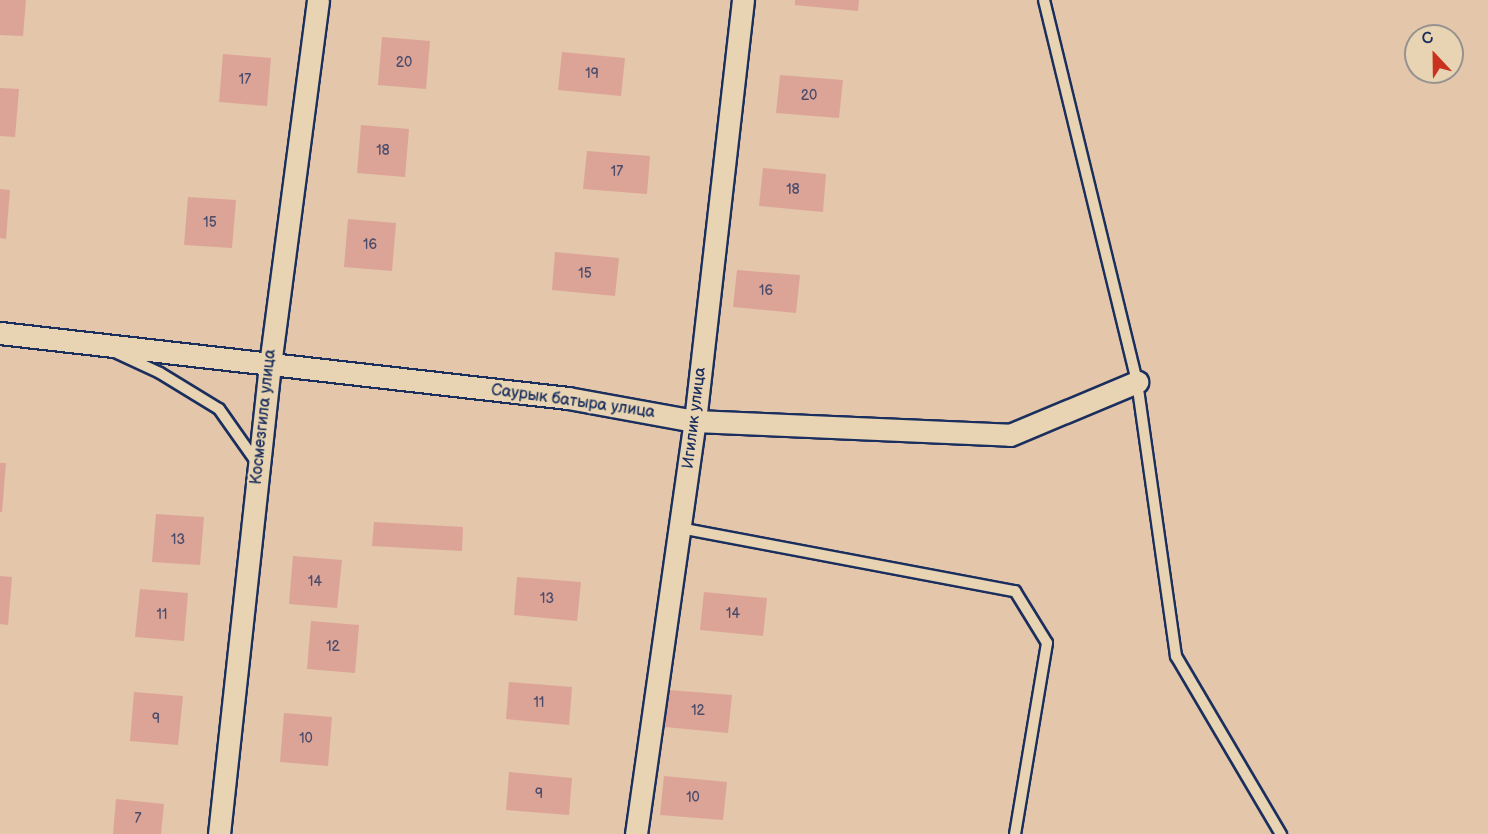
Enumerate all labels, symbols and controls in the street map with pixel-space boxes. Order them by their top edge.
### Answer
north arrow [1404,24,1464,84]
text: С [1419,28,1437,50]
house number: 20 [396,55,412,71]
house number: 19 [585,66,599,82]
house number: 17 [239,72,251,88]
house number: 20 [801,88,817,104]
house number: 18 [376,143,390,159]
house number: 17 [611,164,623,180]
house number: 18 [786,182,800,198]
house number: 15 [203,215,217,231]
house number: 16 [363,237,377,253]
house number: 15 [578,266,592,282]
house number: 16 [759,283,773,299]
street label: Космезгила улица [247,348,281,486]
street label: Игилик улица [679,366,711,470]
street label: Саурык батыра улица [490,381,656,423]
house number: 13 [171,532,185,548]
house number: 14 [308,574,322,590]
house number: 13 [540,591,554,607]
house number: 14 [726,606,740,622]
house number: 11 [157,607,167,623]
house number: 12 [326,639,340,655]
house number: 11 [534,695,544,711]
house number: 12 [691,703,705,719]
house number: 9 [152,711,160,727]
house number: 10 [299,731,313,747]
house number: 9 [535,786,543,802]
house number: 10 [686,790,700,806]
house number: 7 [135,811,141,827]

